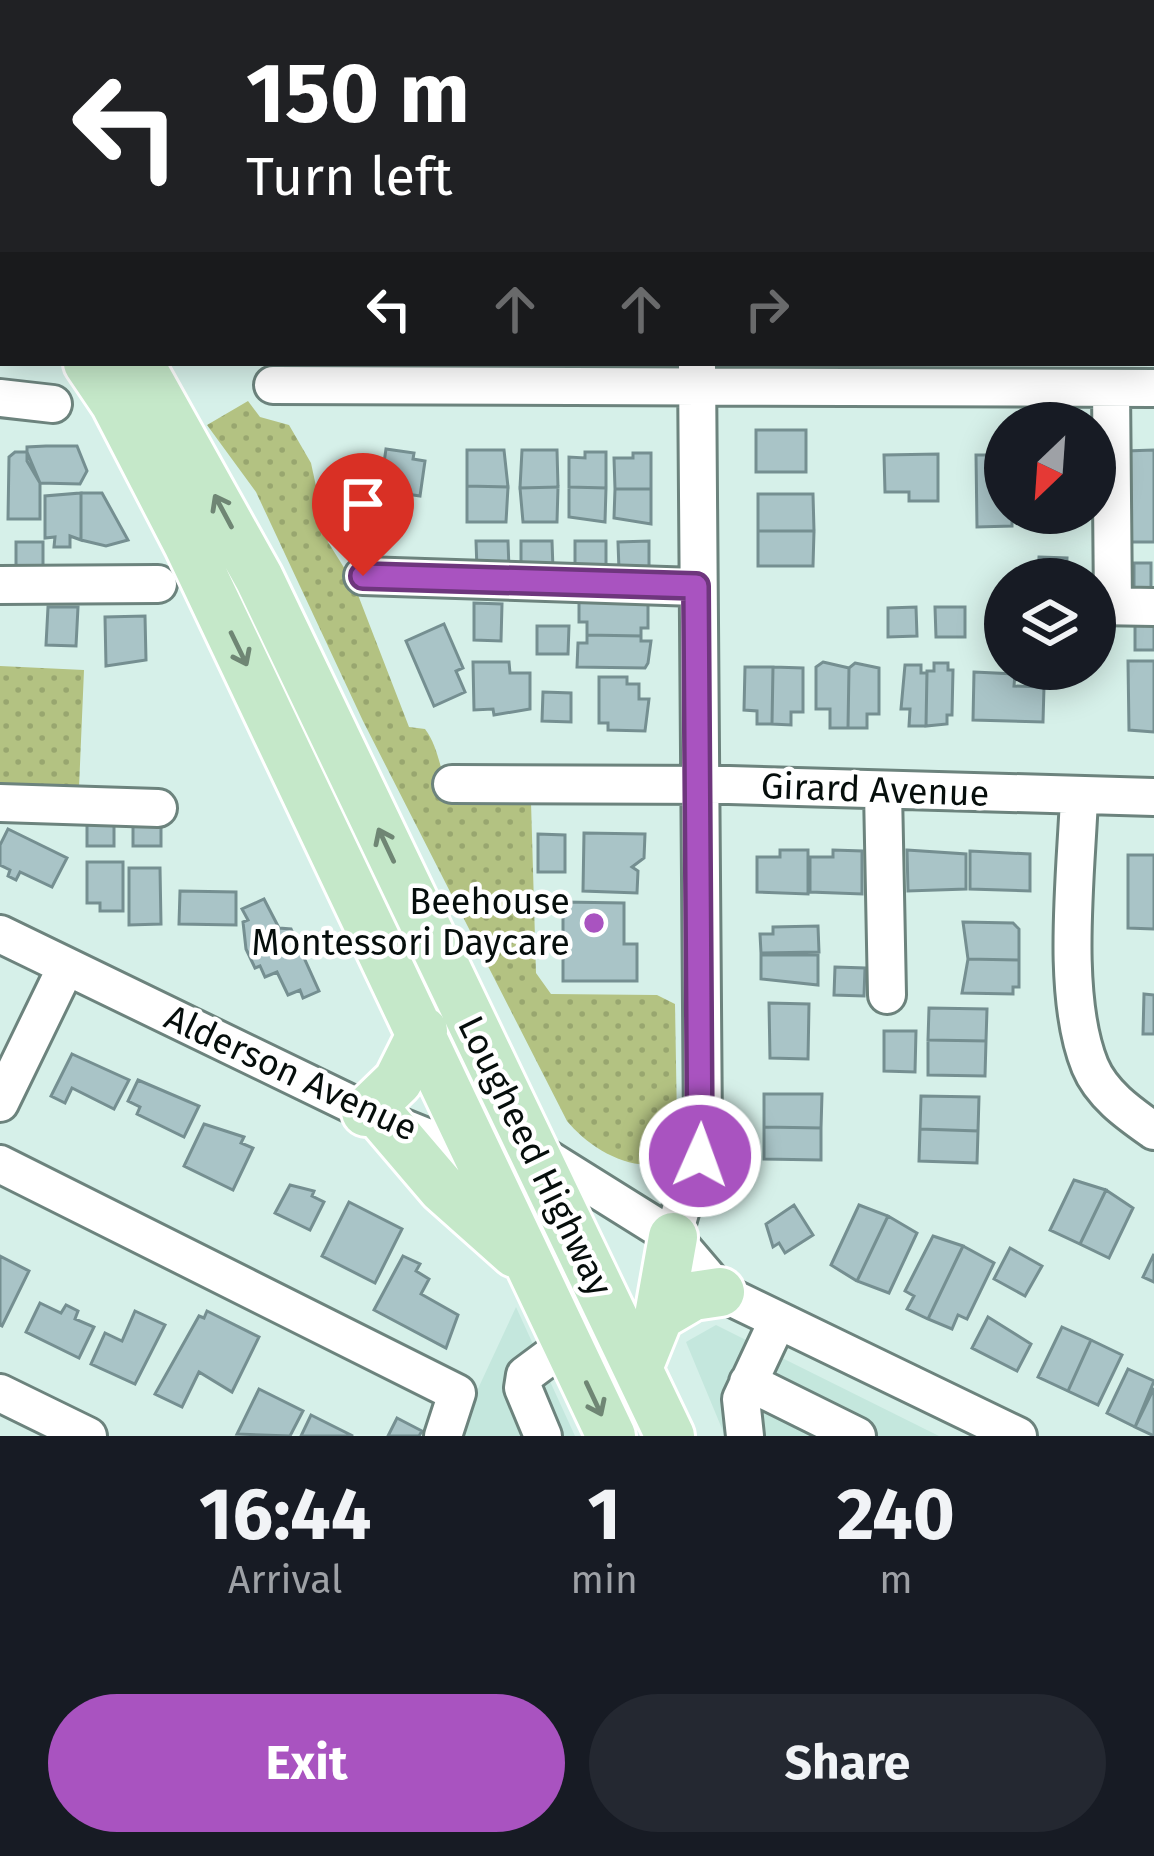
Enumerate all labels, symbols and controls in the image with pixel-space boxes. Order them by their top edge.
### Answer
text: 150 m [246,43,470,144]
icon: left [48,48,204,204]
text: Turn left [246,145,453,209]
icon: left [356,276,422,342]
icon: ahead [482,276,548,342]
icon: ahead [608,276,674,342]
icon: right [734,276,800,342]
north arrow [984,402,1116,534]
map controls [984,402,1116,690]
pin [312,453,414,576]
icon: arrive [330,471,396,537]
one-way arrow [211,495,234,530]
button: layers [984,558,1116,690]
one-way arrow [229,631,251,667]
street label: Girard Avenue [760,764,990,816]
one-way arrow [374,828,396,864]
place label: Beehouse Montessori Daycare [252,880,570,965]
marker: Beehouse Montessori Daycare [581,910,607,936]
street label: Alderson Avenue [158,995,424,1151]
street label: Lougheed Highway [448,1009,622,1303]
position arrow [637,1093,763,1219]
one-way arrow [584,1380,606,1416]
text: 16:44 [199,1472,371,1558]
text: 1 [587,1472,621,1558]
text: 240 [837,1472,955,1558]
text: Arrival [228,1557,342,1603]
text: min [571,1557,638,1603]
text: m [879,1557,913,1603]
button: Exit [48,1694,565,1832]
button: Share [589,1694,1106,1832]

